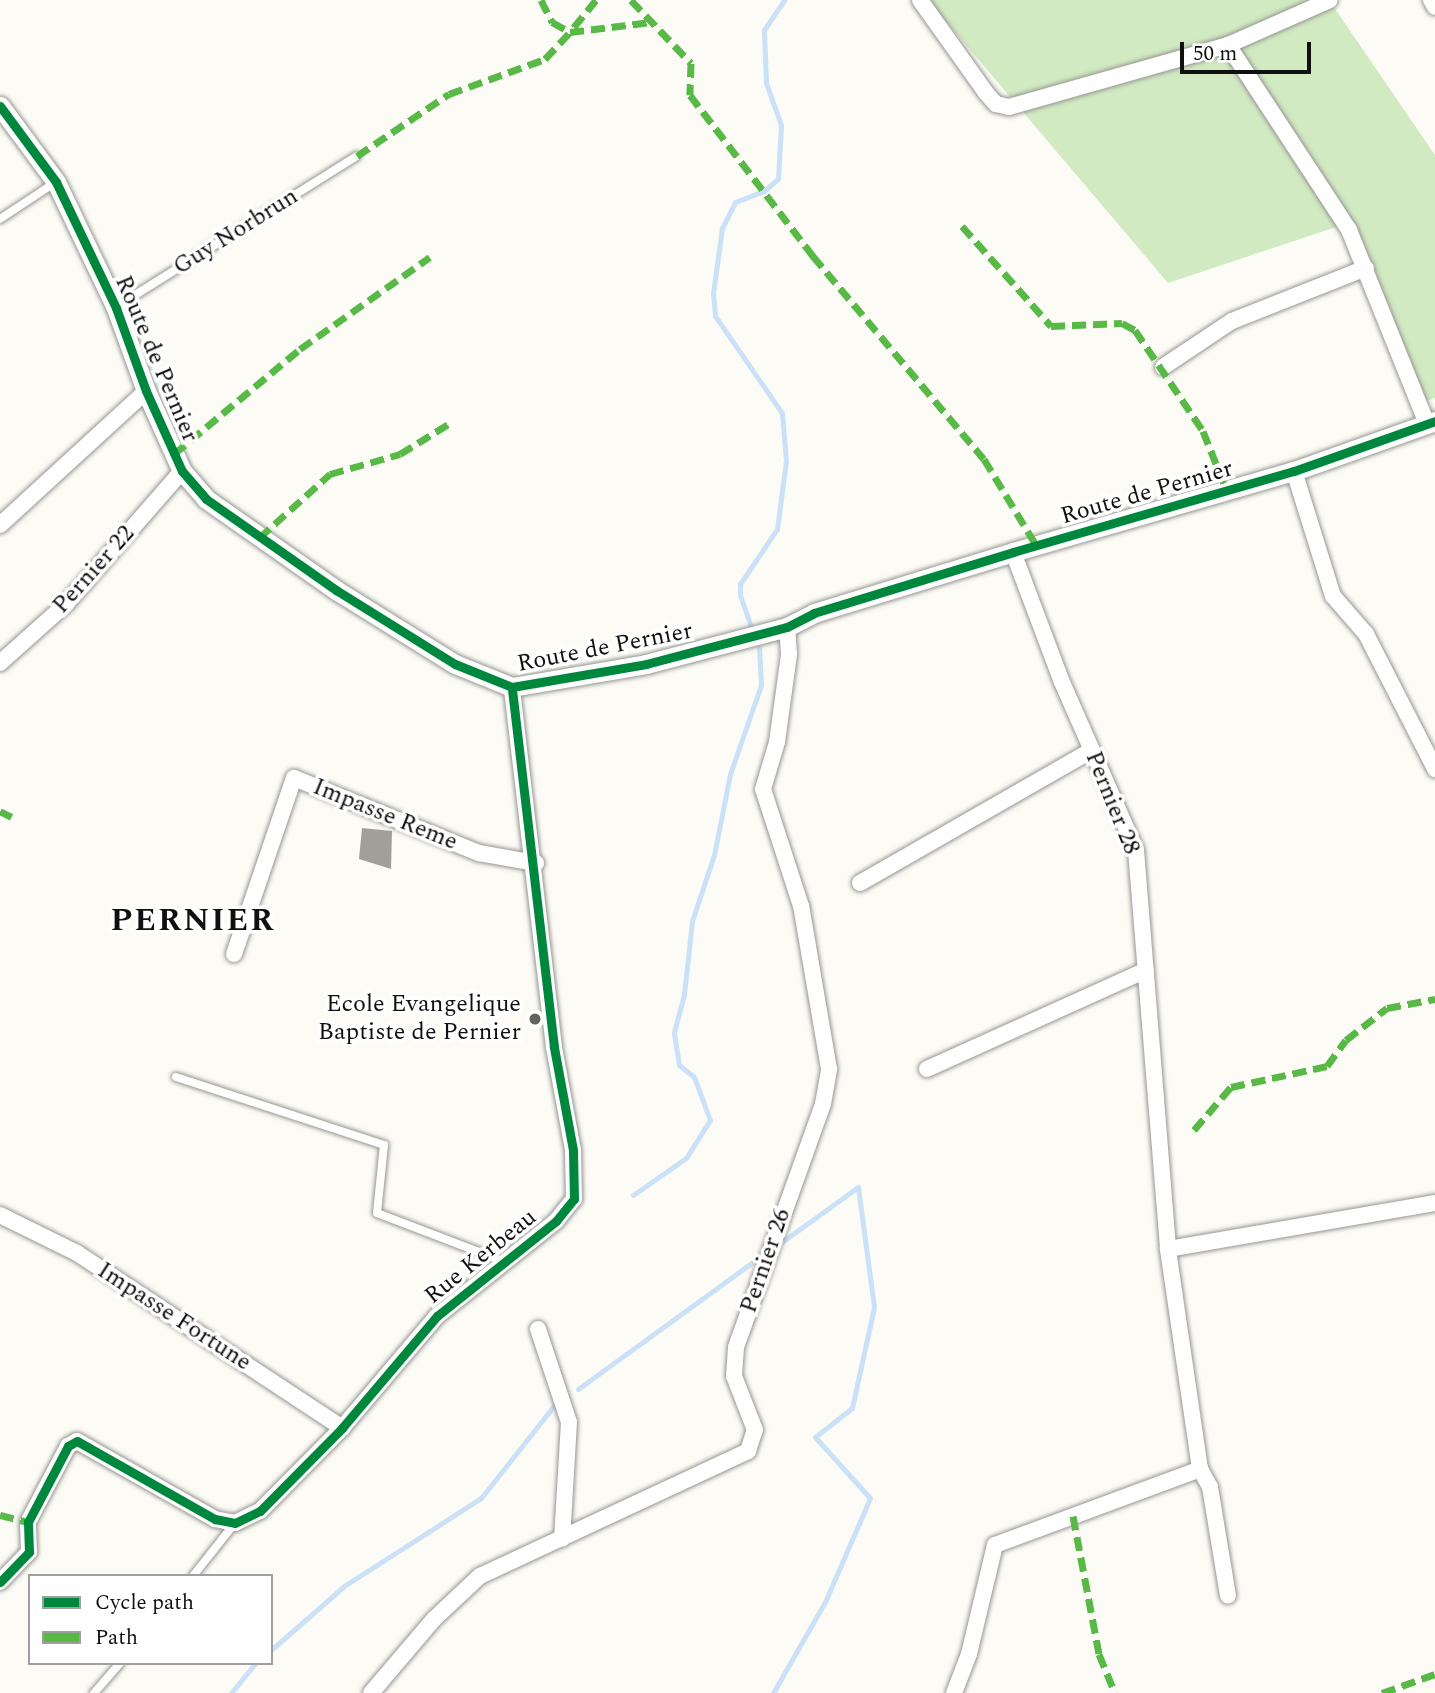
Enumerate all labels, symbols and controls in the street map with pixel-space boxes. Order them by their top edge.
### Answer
scale bar [1183,28,1314,72]
text: 50 m [1193,38,1237,70]
street label: Guy Norbrun [168,182,304,282]
street label: Route de Pernier [108,271,204,447]
street label: Route de Pernier [1058,455,1236,531]
street label: Pernier 22 [47,520,141,620]
street label: Route de Pernier [515,617,695,679]
street label: Pernier 28 [1078,747,1146,859]
street label: Impasse Reme [309,773,461,857]
district label: PERNIER [111,902,275,940]
place label: Ecole Evangelique Baptiste de Pernier [318,991,521,1047]
marker: Ecole Evangelique Baptiste de Pernier [527,1011,543,1027]
street label: Rue Kerbeau [419,1203,543,1311]
street label: Pernier 26 [735,1205,797,1317]
street label: Impasse Fortune [92,1257,256,1377]
legend [28,1574,273,1665]
text: Cycle path [95,1587,194,1619]
text: Path [95,1622,138,1654]

